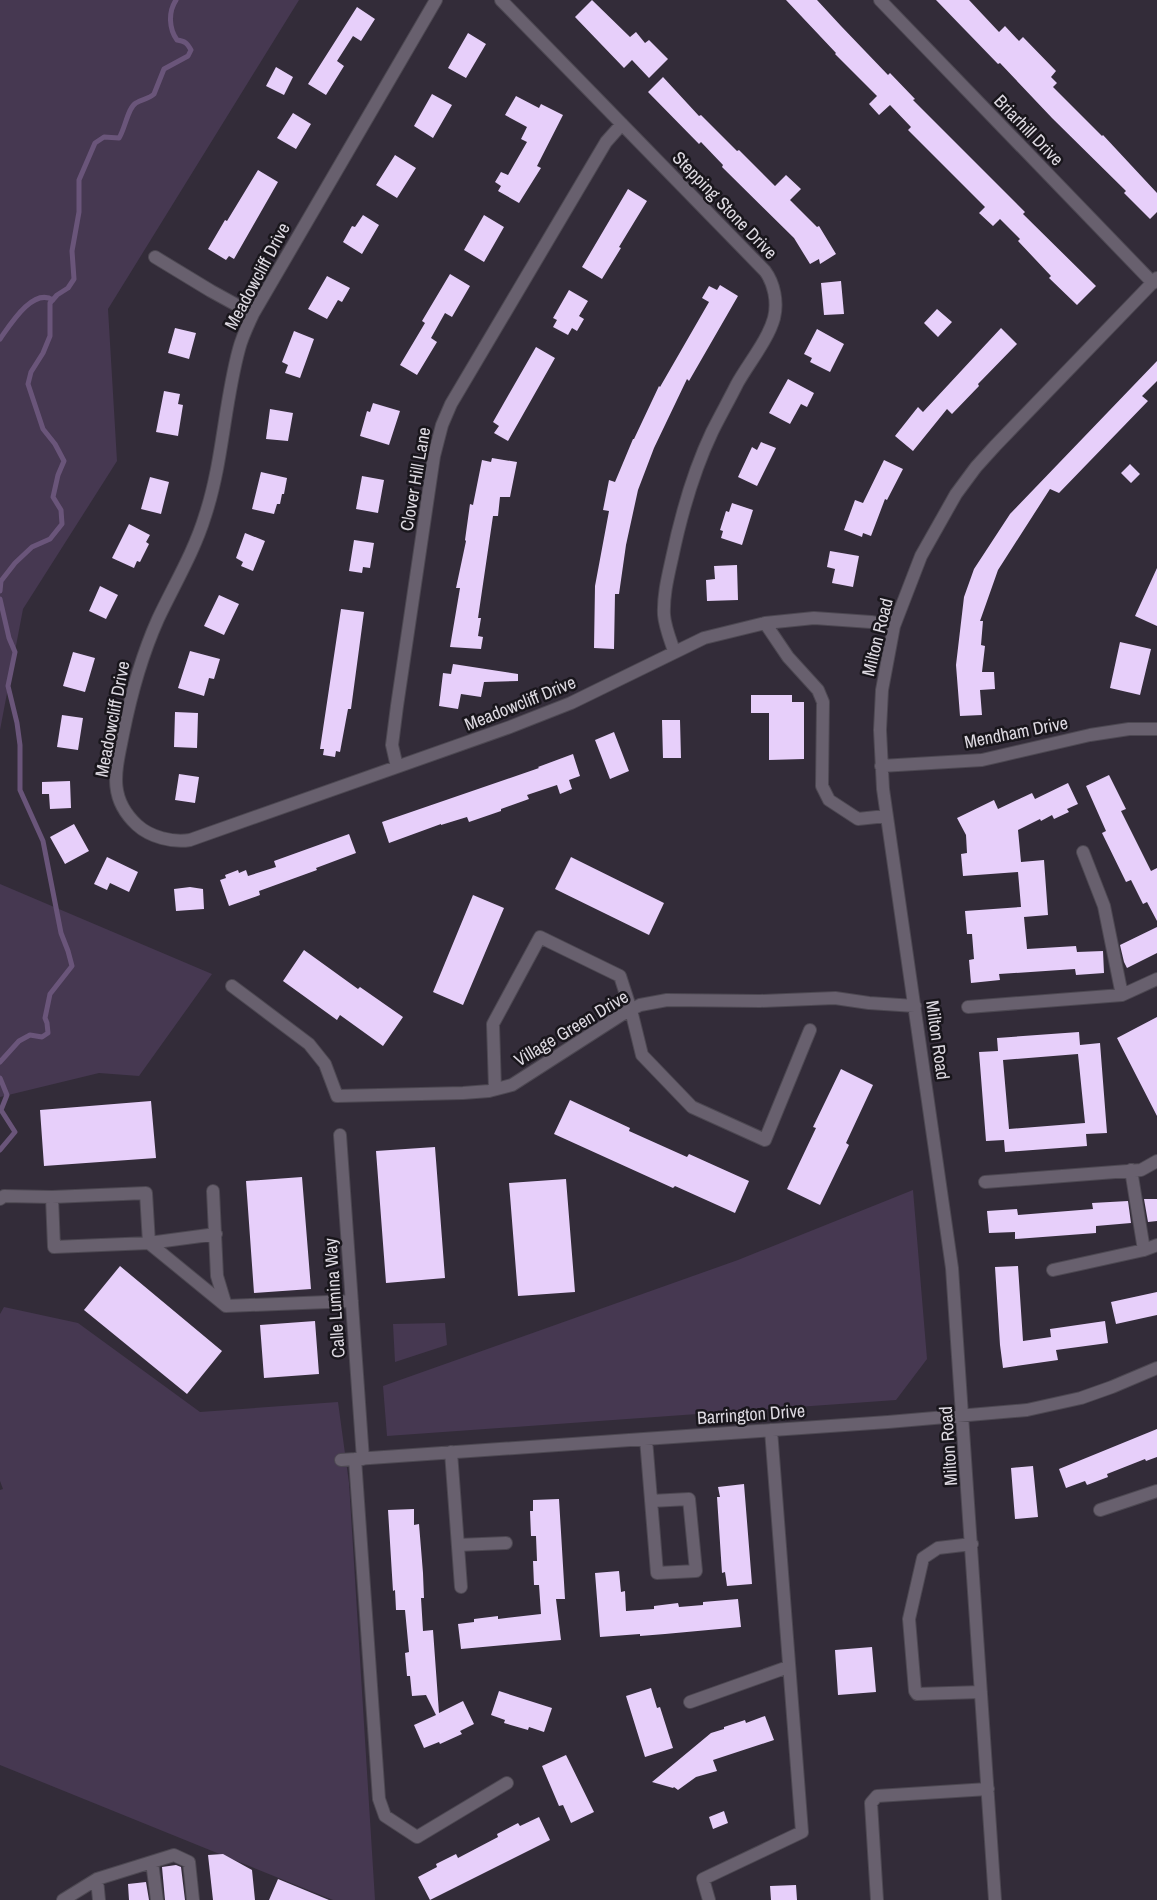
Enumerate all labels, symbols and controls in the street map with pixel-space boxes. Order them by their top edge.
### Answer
street label: Briarhill Drive [989,89,1069,171]
street label: Stepping Stone Drive [667,146,783,264]
street label: Meadowcliff Drive [218,218,296,334]
street label: Clover Hill Lane [394,425,436,533]
street label: Milton Road [855,595,899,679]
street label: Meadowcliff Drive [88,659,136,779]
street label: Meadowcliff Drive [461,669,579,737]
street label: Mendham Drive [962,710,1070,754]
street label: Village Green Drive [509,984,633,1072]
street label: Milton Road [920,999,956,1081]
street label: Calle Lumina Way [317,1237,351,1359]
street label: Barrington Drive [696,1398,806,1430]
street label: Milton Road [933,1405,963,1487]

